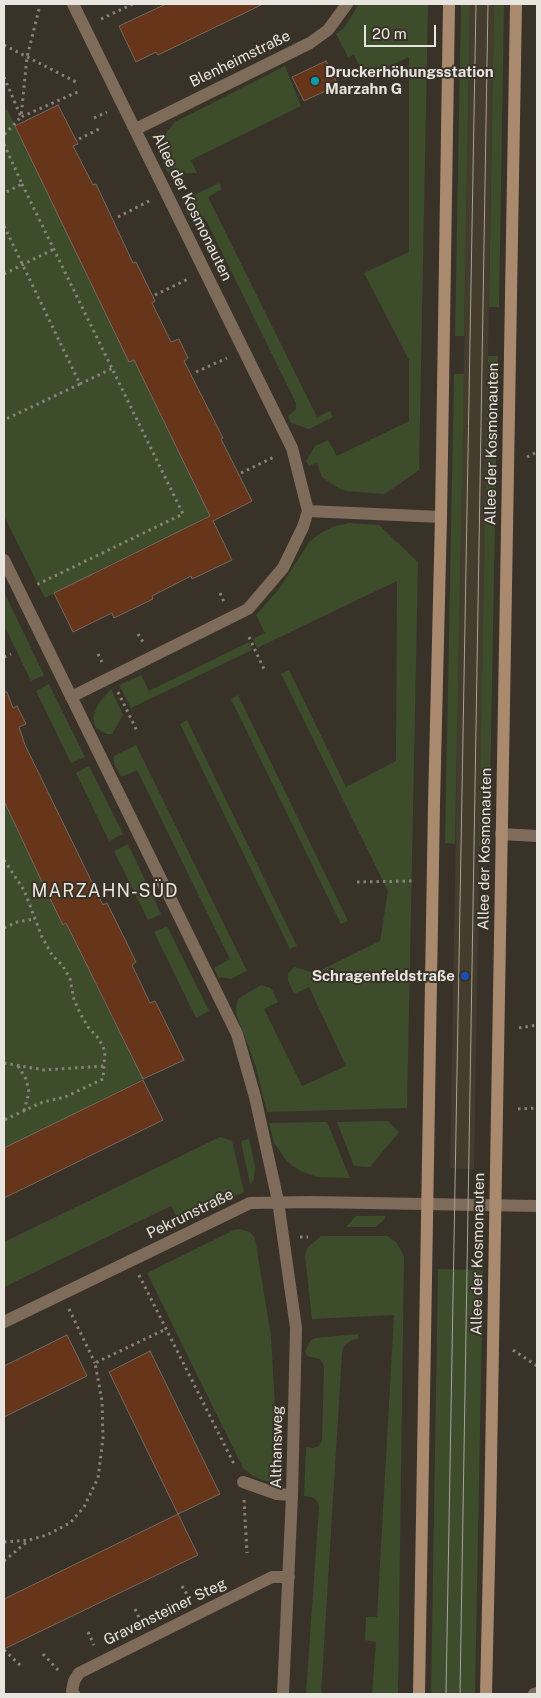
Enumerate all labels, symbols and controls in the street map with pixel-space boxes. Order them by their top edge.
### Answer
scale bar [366,15,438,47]
text: 20 m [372,25,407,42]
street label: Blenheimstraße [187,27,293,91]
place label: Druckerhöhungsstation Marzahn G [325,63,494,98]
marker: Druckerhöhungsstation Marzahn G [309,75,321,87]
street label: Allee der Kosmonauten [148,130,236,284]
street label: Allee der Kosmonauten [482,363,502,525]
street label: Allee der Kosmonauten [475,768,495,930]
district label: MARZAHN-SÜD [30,880,180,902]
place label: Schragenfeldstraße [312,967,455,985]
marker: Schragenfeldstraße [459,970,471,982]
street label: Allee der Kosmonauten [468,1173,488,1335]
street label: Pekrunstraße [144,1185,236,1243]
street label: Althansweg [267,1405,287,1489]
street label: Gravensteiner Steg [101,1574,229,1650]

